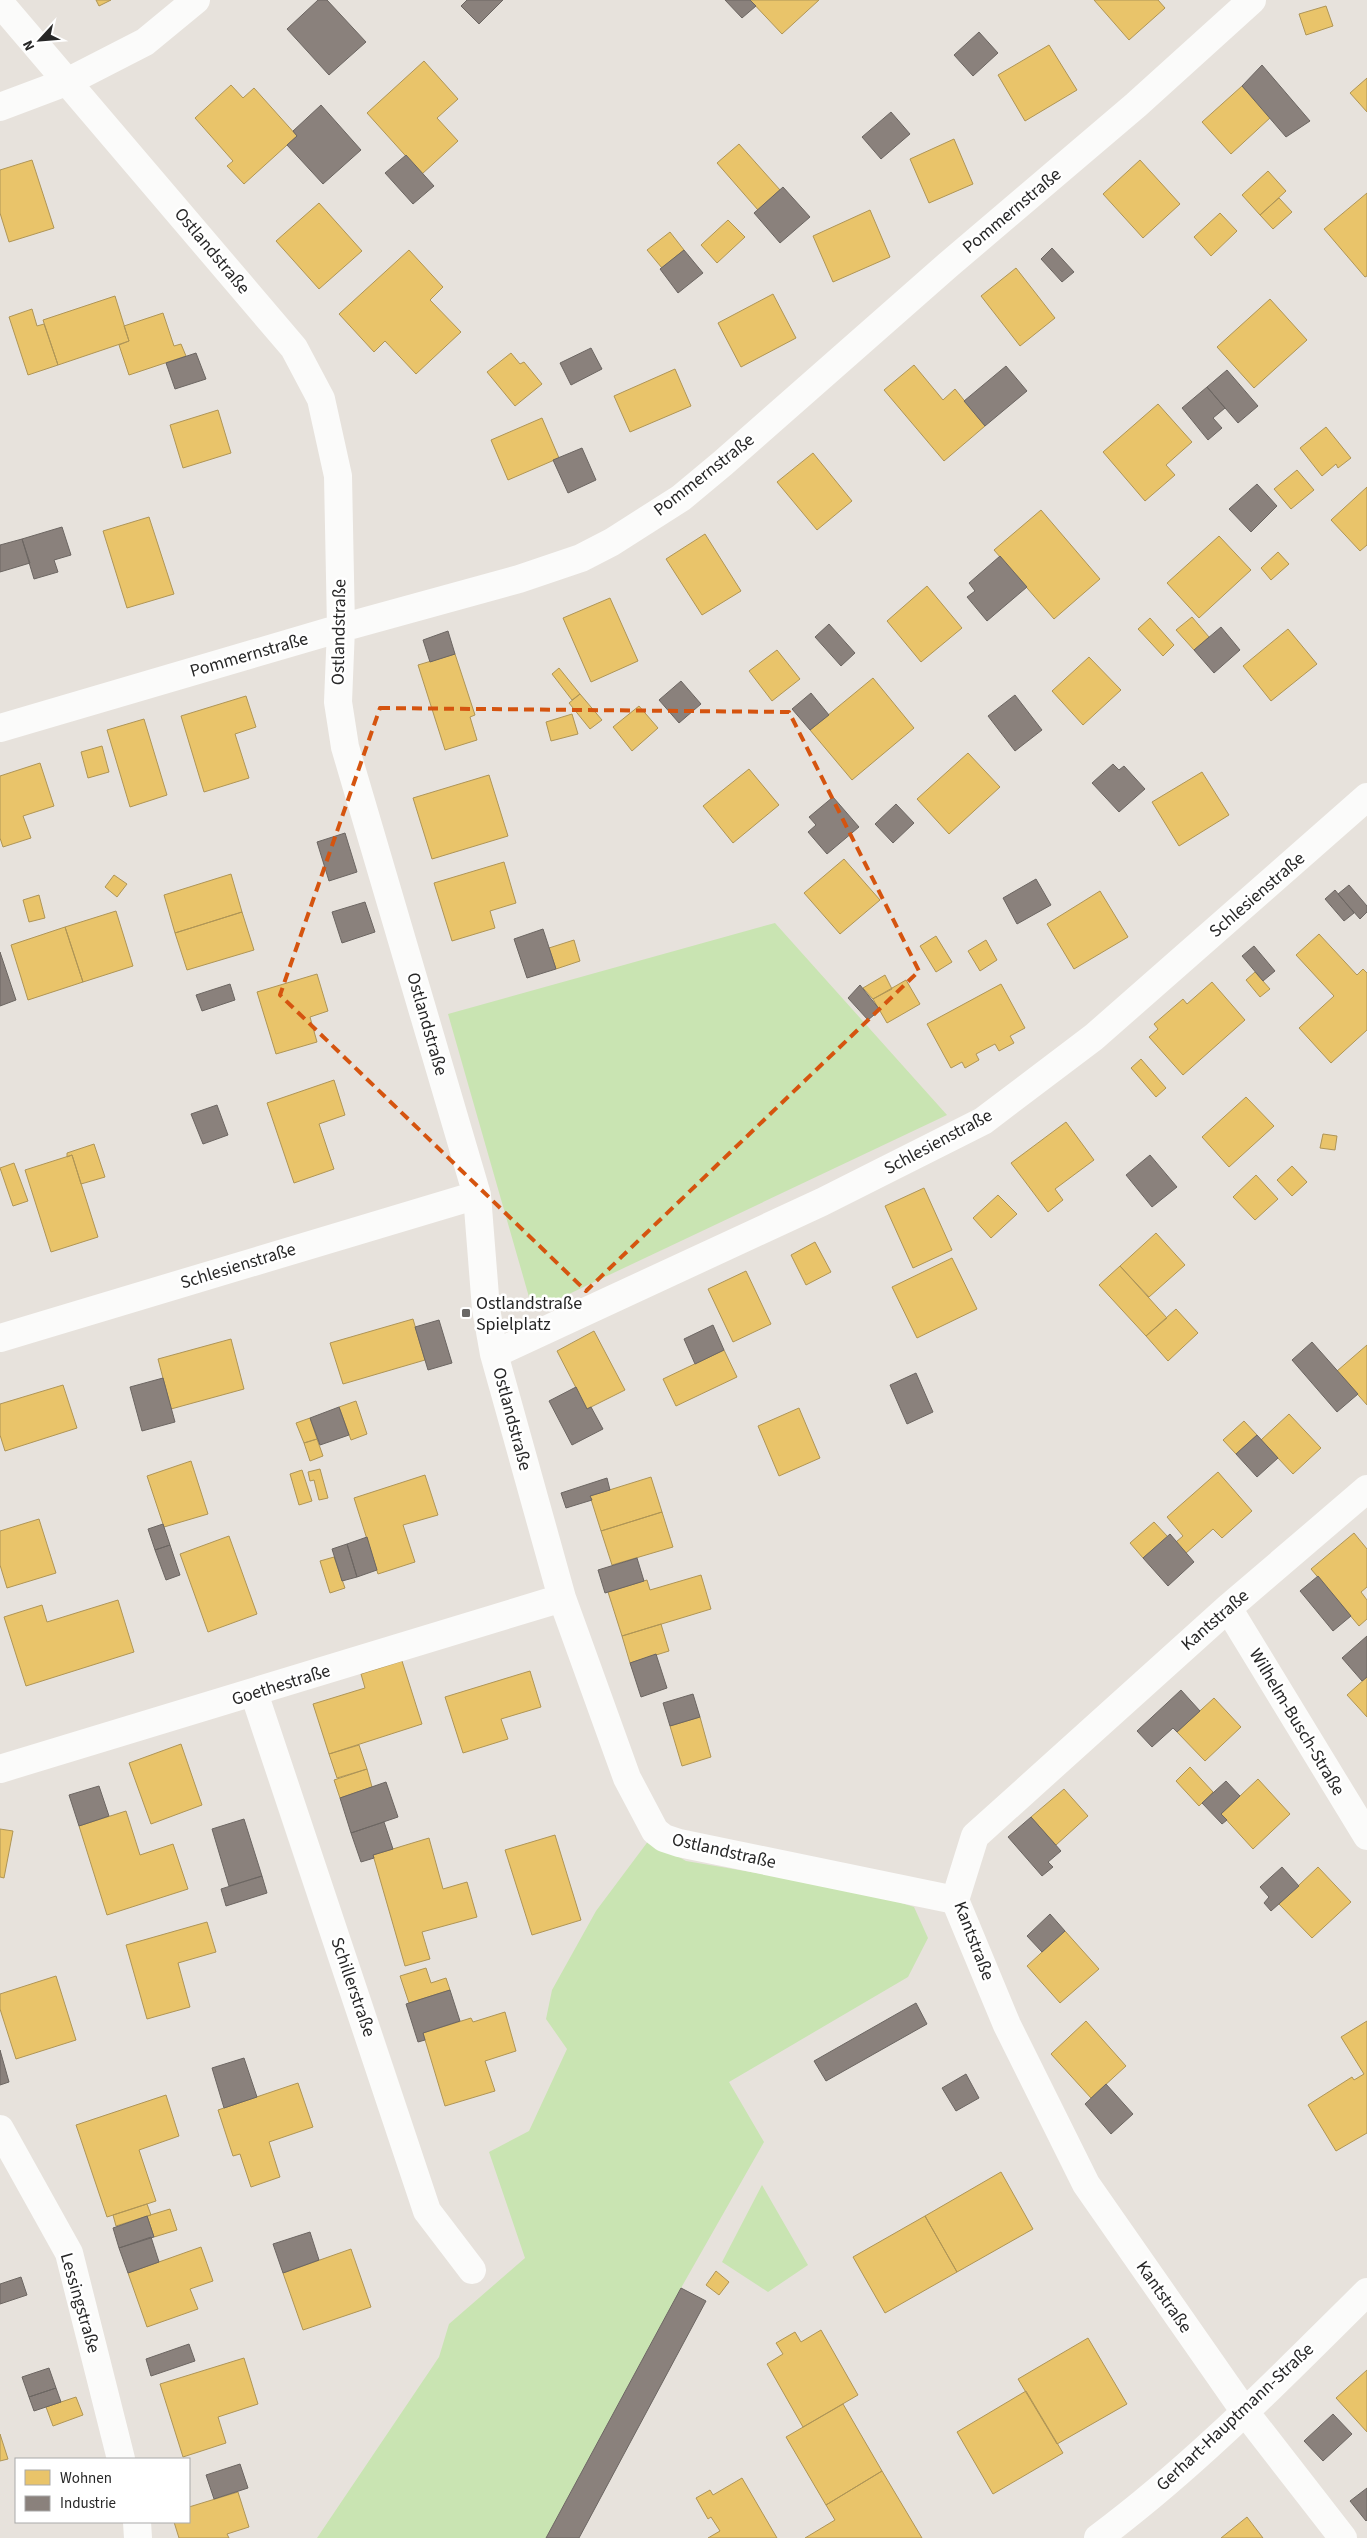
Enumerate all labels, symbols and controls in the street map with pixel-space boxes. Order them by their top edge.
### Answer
north arrow [15,15,65,65]
text: N [18,37,40,54]
street label: Pommernstraße [957,162,1067,260]
street label: Ostlandstraße [168,202,256,300]
street label: Pommernstraße [648,428,760,522]
street label: Ostlandstraße [326,579,352,685]
street label: Pommernstraße [187,626,311,684]
street label: Schlesienstraße [1204,846,1310,944]
street label: Ostlandstraße [400,970,454,1079]
street label: Schlesienstraße [879,1103,997,1181]
street label: Schlesienstraße [177,1237,299,1295]
place label: Ostlandstraße Spielplatz [476,1291,582,1337]
marker: Ostlandstraße Spielplatz [460,1307,472,1319]
street label: Ostlandstraße [486,1364,538,1474]
street label: Kantstraße [1176,1583,1254,1657]
street label: Wilhelm-Busch-Straße [1243,1644,1351,1800]
street label: Goethestraße [229,1658,333,1712]
street label: Ostlandstraße [669,1827,779,1875]
street label: Kantstraße [948,1898,1001,1984]
street label: Schillerstraße [324,1934,382,2040]
street label: Lessingstraße [54,2250,106,2356]
street label: Kantstraße [1130,2256,1198,2338]
street label: Gerhart-Hauptmann-Straße [1151,2337,1319,2497]
legend [15,2458,190,2523]
text: Wohnen [60,2468,112,2489]
text: Industrie [60,2493,116,2514]

